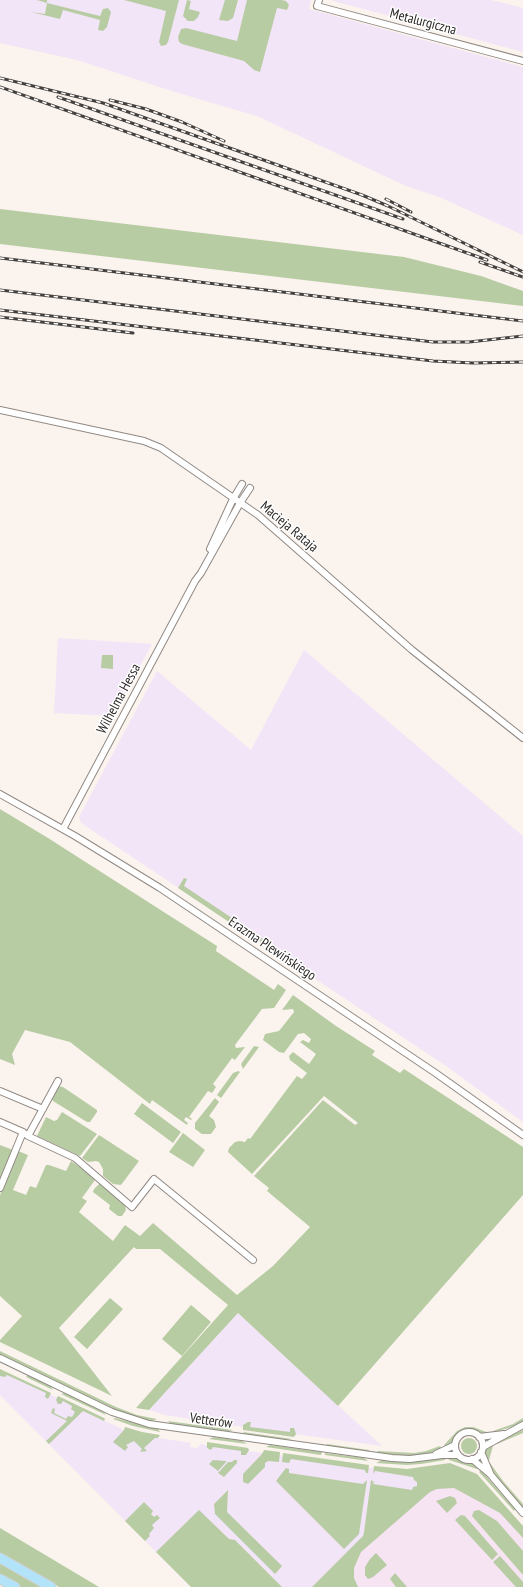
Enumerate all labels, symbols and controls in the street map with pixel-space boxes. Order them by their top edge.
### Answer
street label: Metalurgiczna [388,5,458,39]
street label: Macieja Rataja [257,498,321,556]
street label: Wilhelma Hessa [94,661,144,737]
street label: Erazma Plewińskiego [225,914,319,984]
street label: Vetterów [189,1410,233,1432]

